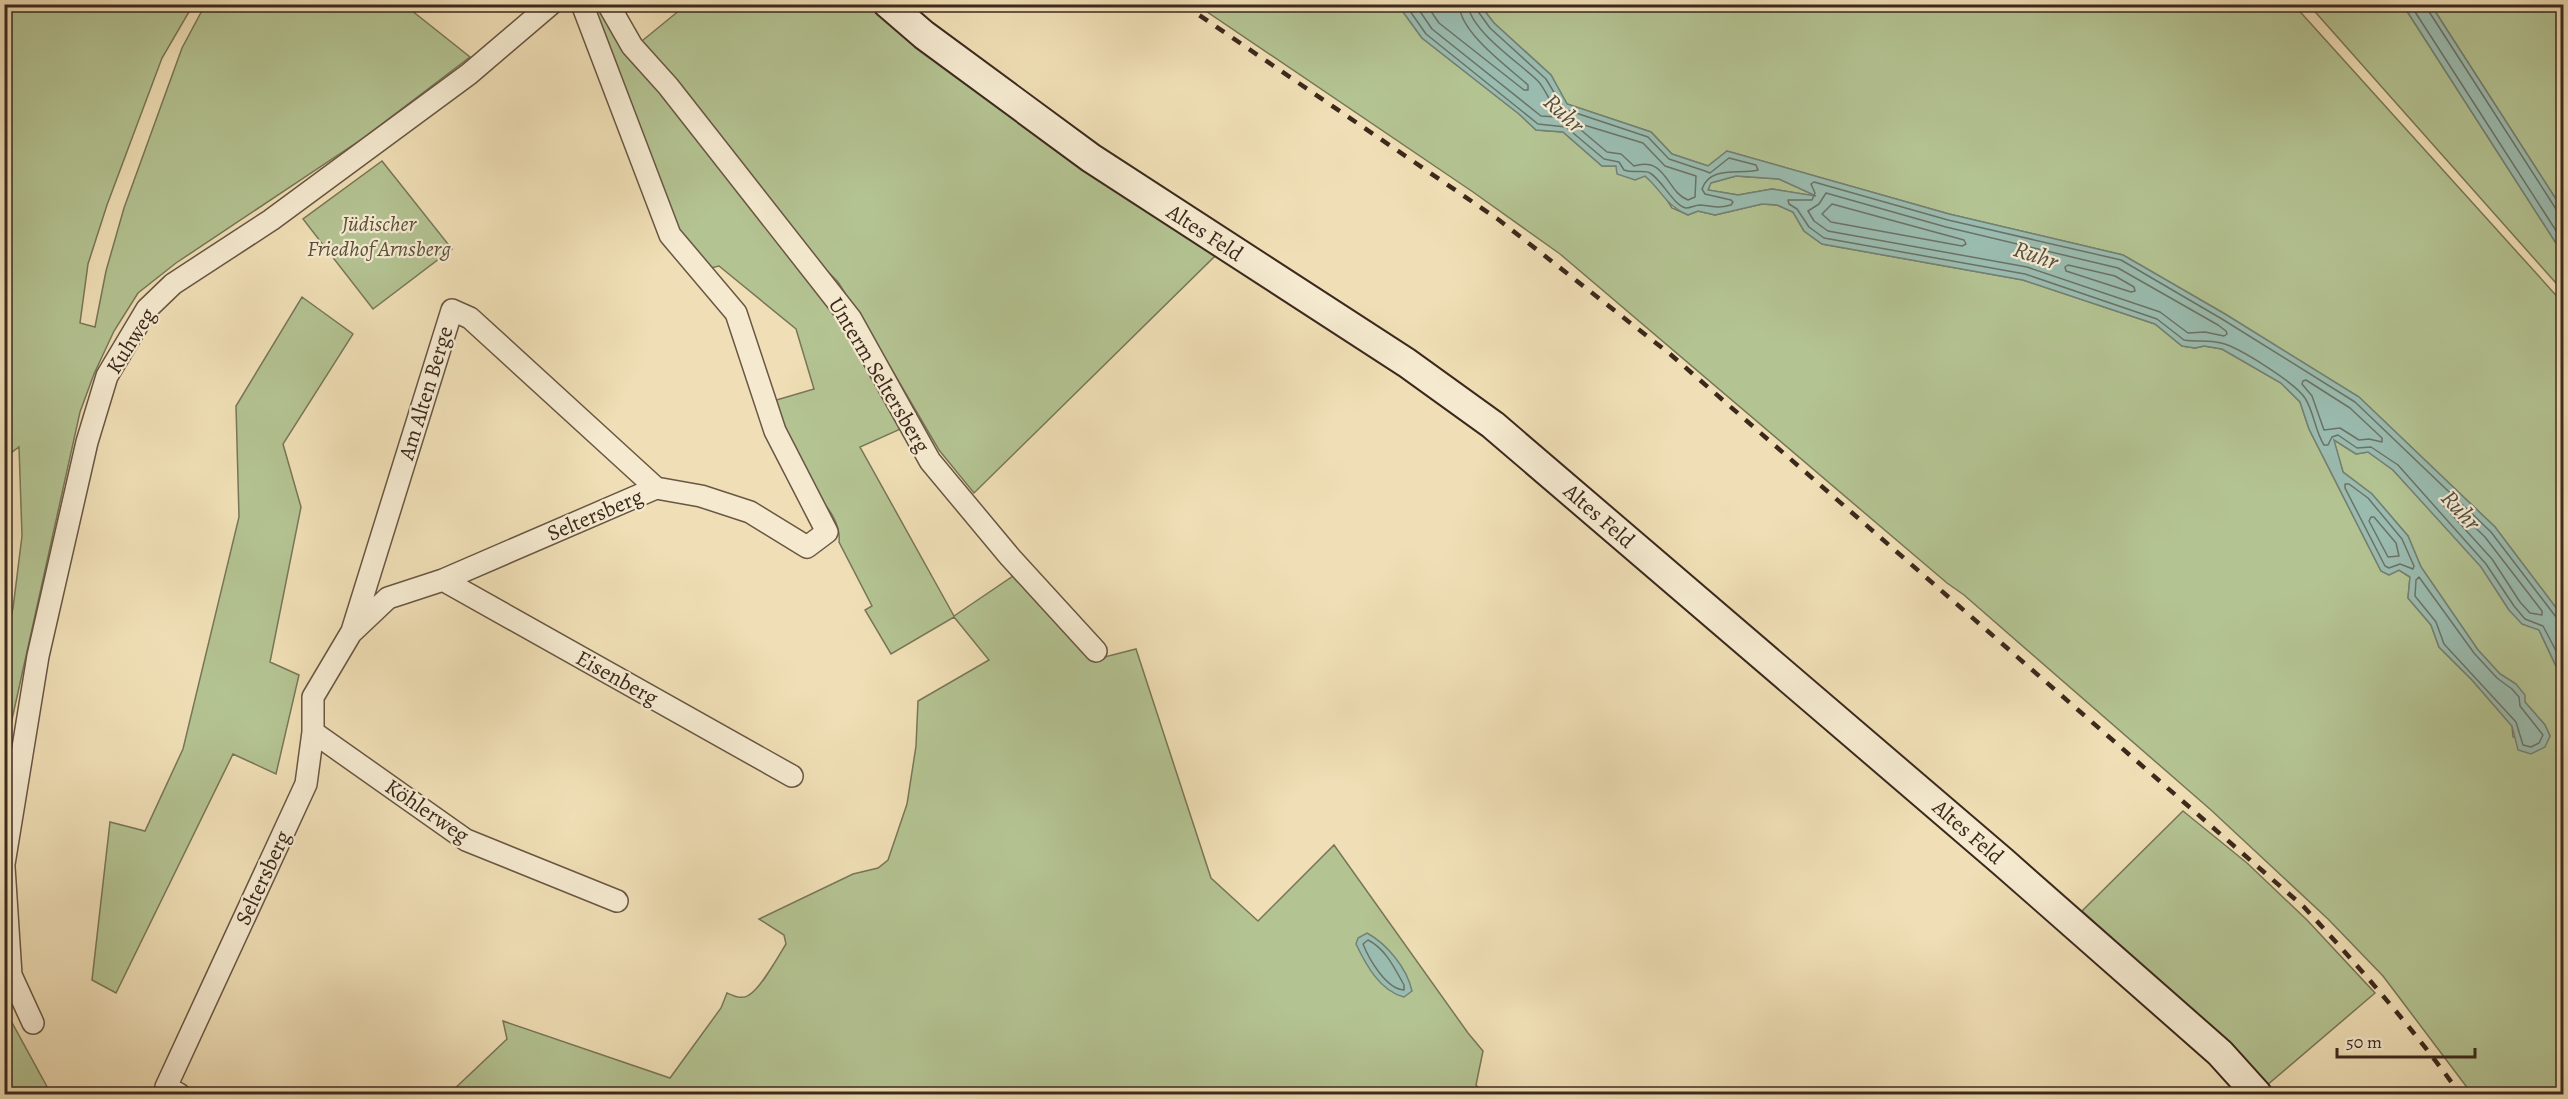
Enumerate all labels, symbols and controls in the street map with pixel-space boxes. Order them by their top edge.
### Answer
water label: Ruhr [1537,86,1592,140]
street label: Altes Feld [1160,197,1249,269]
park label: Jüdischer Friedhof Arnsberg [307,209,451,264]
water label: Ruhr [2009,233,2063,278]
street label: Unterm Seltersberg [821,292,937,458]
street label: Kuhweg [99,302,163,380]
street label: Am Alten Berge [391,322,461,465]
street label: Altes Feld [1556,476,1641,555]
street label: Seltersberg [543,481,647,549]
water label: Ruhr [2434,483,2489,538]
street label: Eisenberg [570,643,664,713]
street label: Köhlerweg [379,772,475,850]
street label: Altes Feld [1925,792,2010,871]
street label: Seltersberg [228,826,298,930]
scale bar [2337,1021,2475,1059]
text: 50 m [2346,1030,2382,1054]

